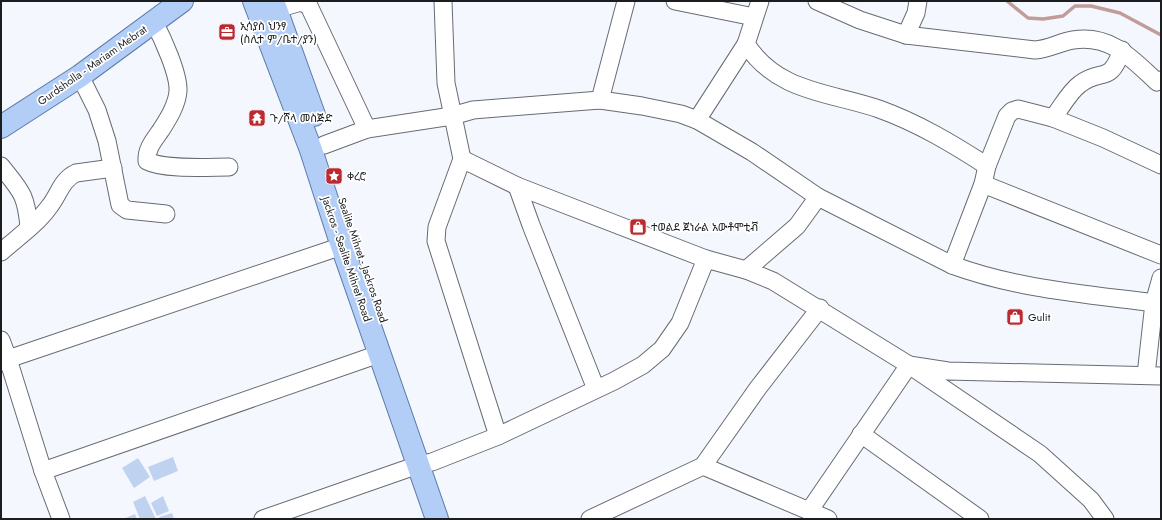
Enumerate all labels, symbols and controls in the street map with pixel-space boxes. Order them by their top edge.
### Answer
place label: ኢሳያስ ህንፃ (ስሊተ ም/ቤተ/ያን) [240,18,317,47]
street label: Gurdsholla - Mariam Mebrat [34,21,150,109]
office icon: ኢሳያስ ህንፃ (ስሊተ ም/ቤተ/ያን) [217,22,237,42]
temple icon: ጉ/ሾላ መስጅድ [247,108,267,128]
place label: ጉ/ሾላ መስጅድ [270,110,333,126]
place icon: ቀረሮ [324,166,344,186]
place label: ቀረሮ [347,168,367,184]
street label: Jackros - Sealite Mihret Road [317,192,376,324]
street label: Sealite Mihret - Jackros Road [334,195,392,325]
shop icon: ተወልደ ጀነራል አውቶሞቲቭ [628,217,648,237]
place label: ተወልደ ጀነራል አውቶሞቲቭ [651,219,758,235]
shop icon: Gulit [1005,307,1025,327]
place label: Gulit [1028,309,1051,325]

